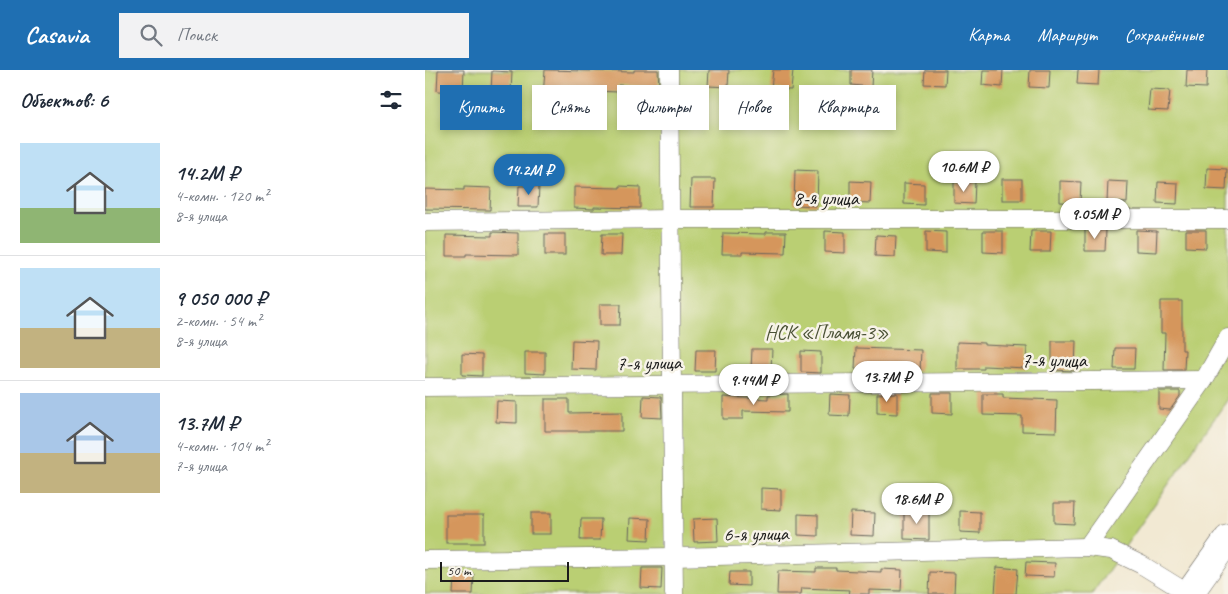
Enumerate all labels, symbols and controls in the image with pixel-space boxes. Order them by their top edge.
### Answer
search box [119,13,469,58]
text: Casavia [25,20,89,50]
icon: search [137,21,165,49]
text: Поиск [177,23,217,47]
text: Карта [968,24,1009,46]
text: Маршрут [1037,24,1097,46]
text: Сохранённые [1125,24,1203,46]
chip: Купить [440,85,522,130]
chip: Снять [532,85,607,130]
chip: Фильтры [617,85,709,130]
chip: Новое [719,85,789,130]
chip: Квартира [799,85,896,130]
icon: filters [377,86,405,114]
text: Объектов: 6 [20,87,108,113]
pin: 10.6M ₽ [918,150,1010,193]
pin: 14.2M ₽ [483,154,575,196]
text: 10.6M ₽ [940,157,988,177]
text: 14.2M ₽ [175,160,239,186]
text: 14.2M ₽ [505,160,553,180]
icon: home [60,163,120,223]
text: 4-комн. · 120 m² [175,186,268,206]
street label: 8-я улица [794,186,860,211]
pin: 9.05M ₽ [1049,198,1141,240]
text: 9.05M ₽ [1071,204,1119,224]
text: 8-я улица [175,206,227,226]
text: 9 050 000 ₽ [175,285,267,311]
icon: home [60,288,120,348]
text: 2-комн. · 54 m² [175,311,261,331]
park label: НСК «Пламя-3» [765,320,889,345]
text: 8-я улица [175,331,227,351]
street label: 7-я улица [1022,348,1088,373]
street label: 7-я улица [616,350,683,376]
pin: 13.7M ₽ [841,360,933,403]
pin: 9.44M ₽ [708,364,800,406]
text: 13.7M ₽ [863,367,911,387]
text: 9.44M ₽ [730,370,778,390]
text: 13.7M ₽ [175,410,239,436]
icon: home [60,413,120,473]
text: 4-комн. · 104 m² [175,436,268,456]
text: 7-я улица [175,456,227,476]
pin: 18.6M ₽ [871,482,963,525]
text: 18.6M ₽ [893,489,941,509]
street label: 6-я улица [723,521,790,547]
scale bar [440,559,569,582]
text: 50 m [447,562,471,579]

